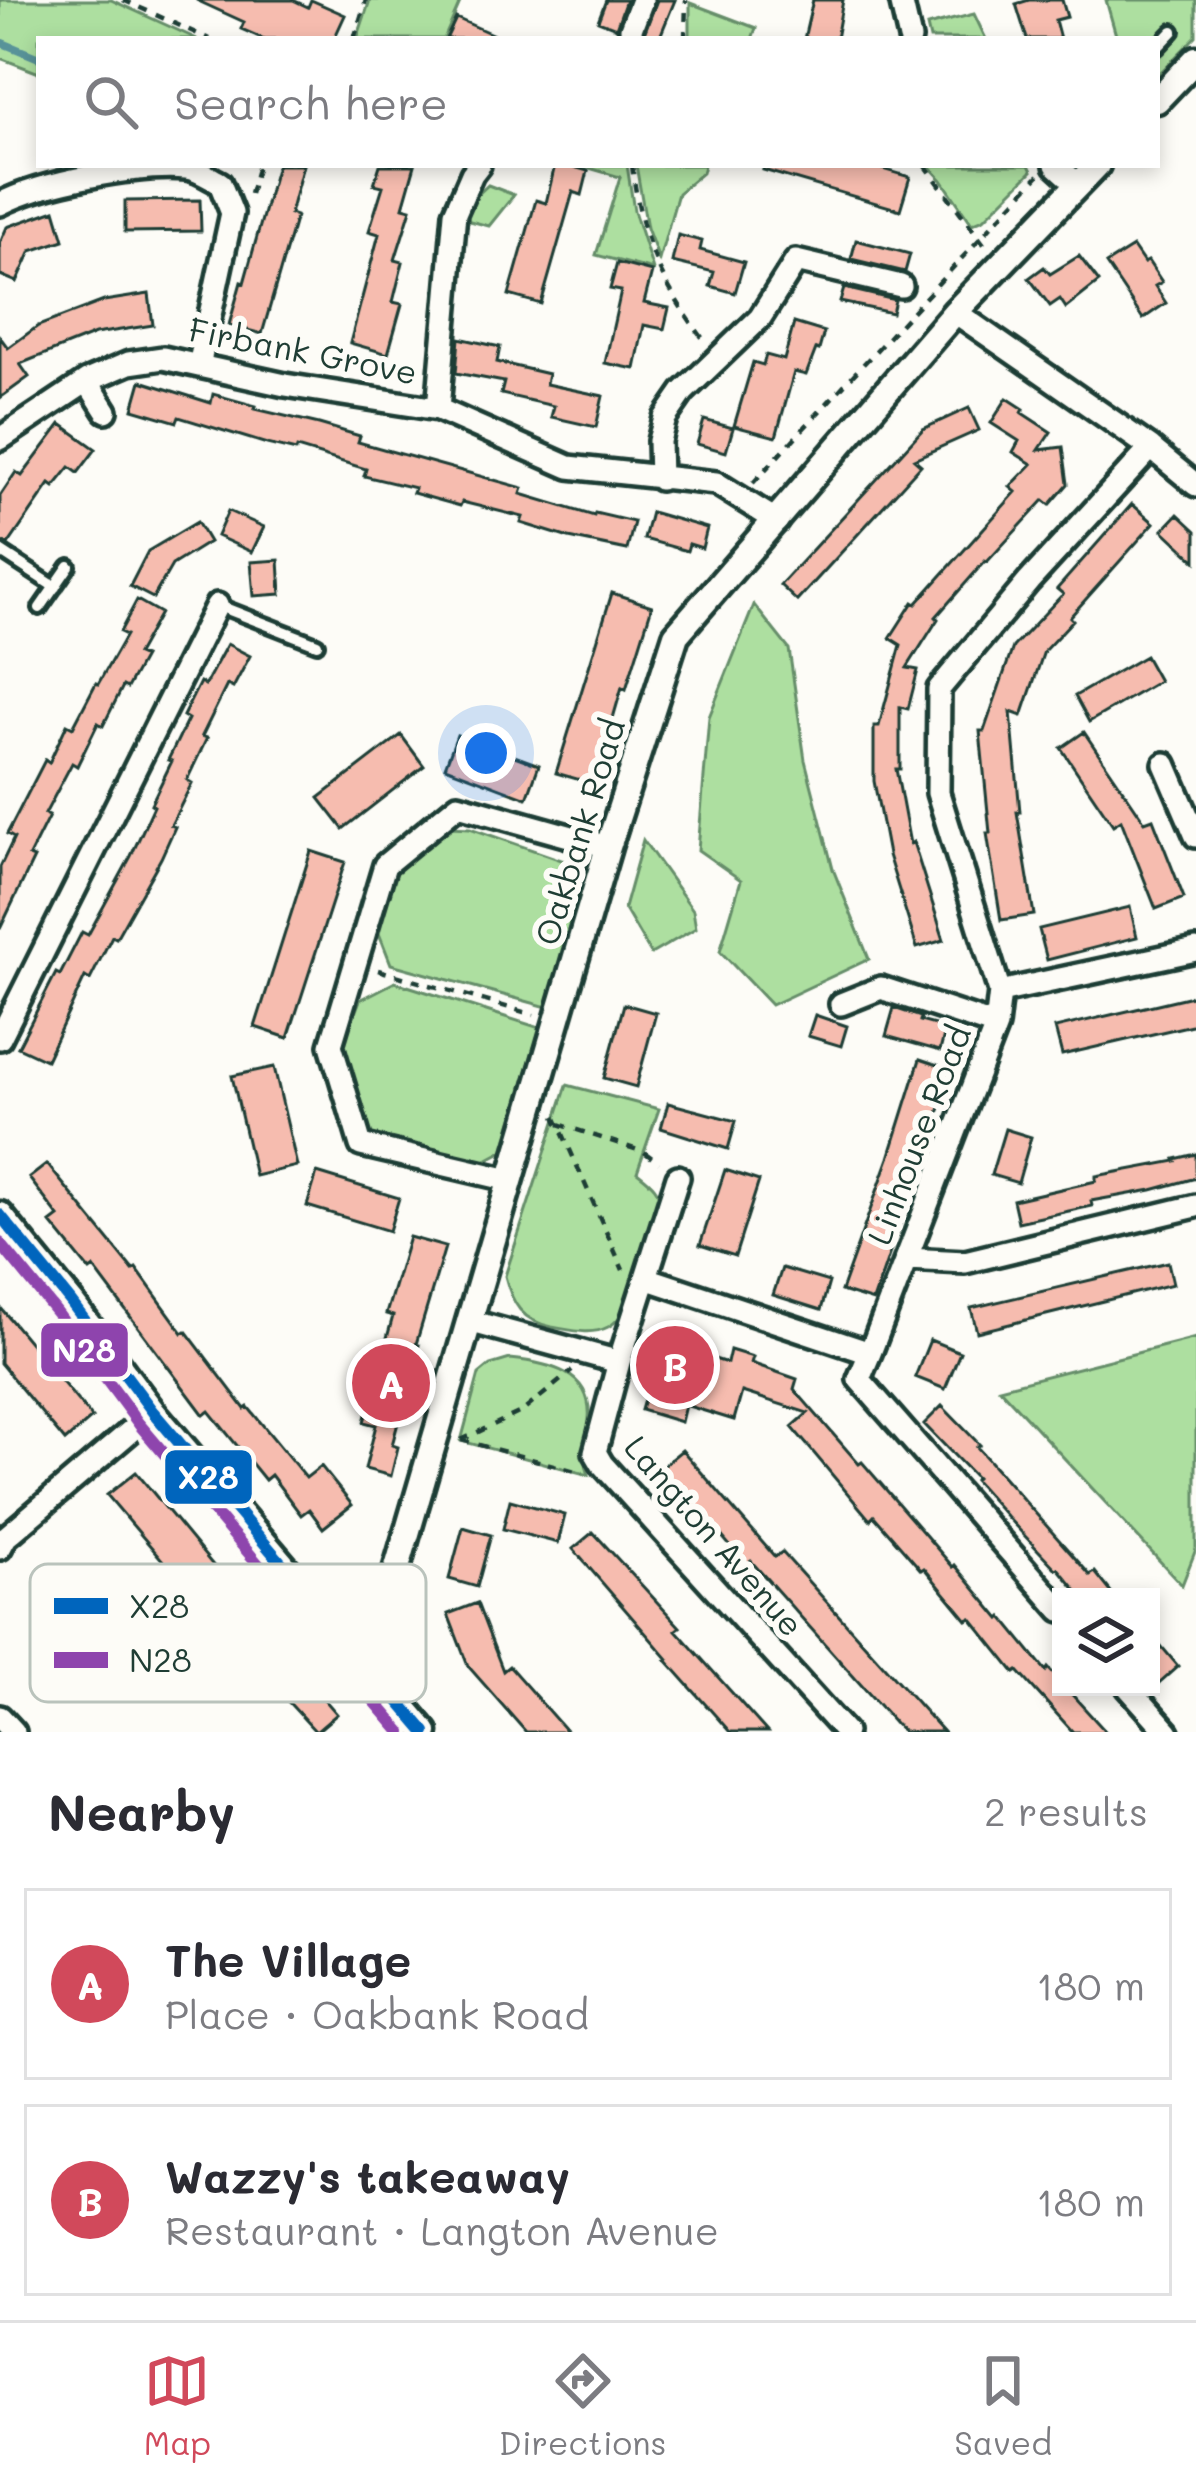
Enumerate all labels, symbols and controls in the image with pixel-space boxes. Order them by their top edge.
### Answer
search box [36,36,1160,168]
icon: search [78,69,144,135]
text: Search here [174,73,448,131]
street label: Firbank Grove [186,306,421,393]
street label: Oakbank Road [524,713,633,950]
your location [456,723,516,783]
street label: Linhouse Road [856,1019,979,1250]
pin: B [636,1320,714,1410]
line badge: N28 [39,1321,130,1379]
text: N28 [52,1327,116,1370]
pin: A [352,1338,430,1428]
street label: Langton Avenue [616,1426,814,1644]
line badge: X28 [163,1448,254,1506]
text: X28 [177,1454,239,1497]
legend [30,1564,426,1702]
text: X28 [129,1583,189,1626]
map controls [1052,1588,1160,1696]
button: layers [1052,1588,1160,1696]
text: N28 [129,1637,192,1680]
text: Nearby [48,1777,235,1844]
text: 2 results [984,1785,1148,1836]
text: The Village [165,1930,411,1988]
text: A [76,1959,104,2010]
text: 180 m [1036,1959,1145,2010]
text: Place · Oakbank Road [165,1988,589,2039]
text: Wazzy's takeaway [165,2146,570,2204]
text: B [77,2175,103,2226]
text: 180 m [1036,2175,1145,2226]
text: Restaurant · Langton Avenue [165,2204,719,2255]
tab: Map [144,2348,211,2463]
tab: Directions [499,2348,666,2463]
tab: Saved [954,2348,1052,2463]

